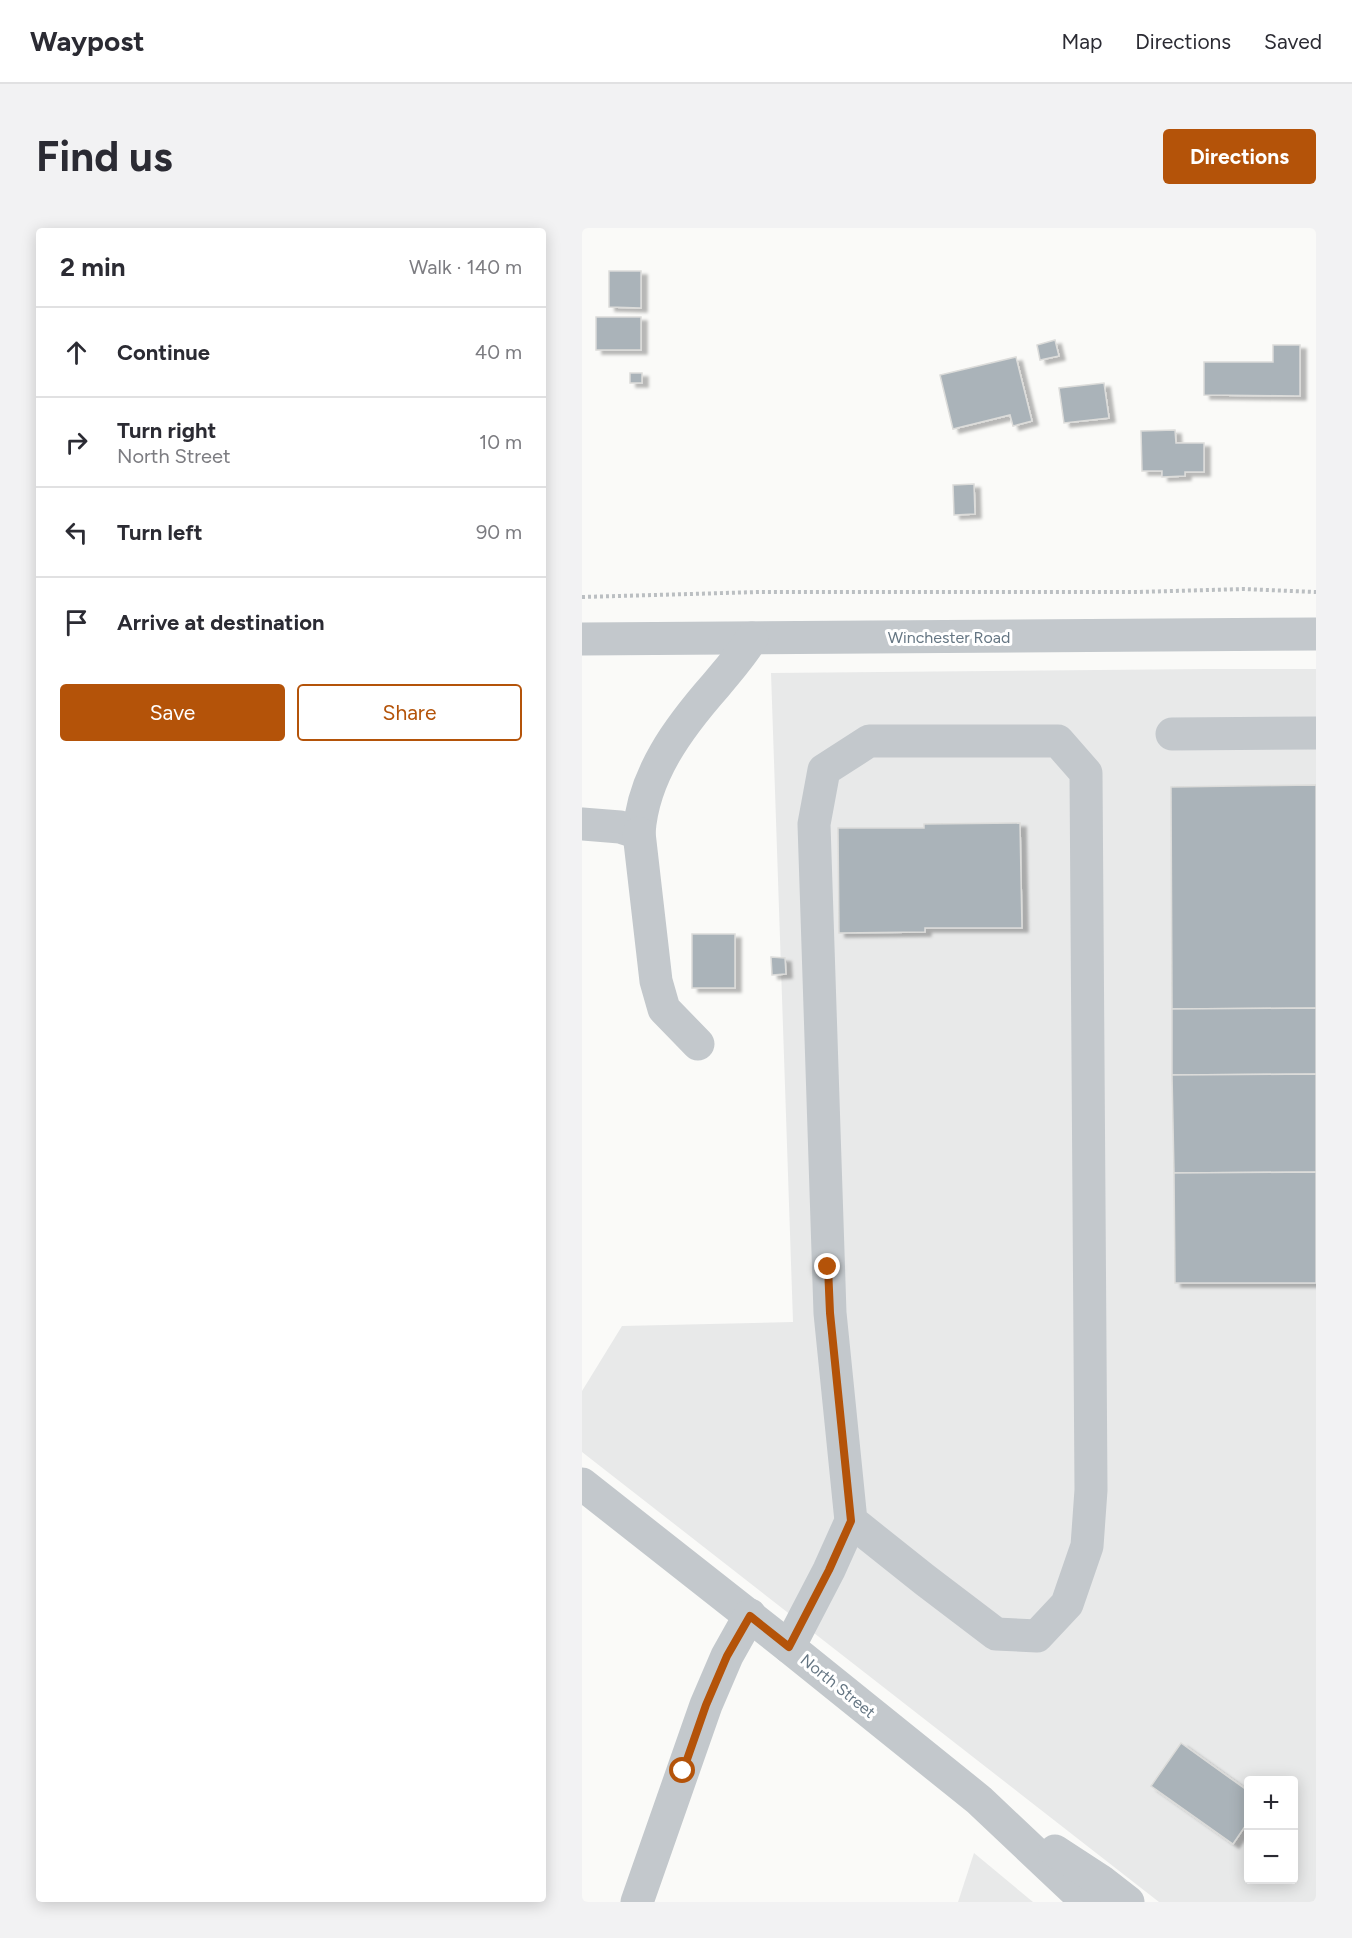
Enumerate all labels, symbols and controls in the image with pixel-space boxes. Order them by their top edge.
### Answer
text: Waypost [30,24,144,58]
text: Map [1061,29,1102,54]
text: Directions [1135,29,1231,54]
text: Saved [1264,29,1322,54]
button: Directions [1163,129,1316,184]
text: Find us [36,131,173,182]
text: 2 min [60,251,126,283]
text: Walk · 140 m [409,255,522,279]
icon: ahead [60,336,93,369]
text: Continue [117,339,210,366]
text: 40 m [475,340,522,364]
text: Turn right [117,417,216,444]
icon: right [60,426,93,459]
text: 10 m [479,430,522,454]
text: North Street [117,444,231,468]
icon: left [60,516,93,549]
text: Turn left [117,519,203,546]
text: 90 m [476,520,522,544]
icon: arrive [60,606,93,639]
text: Arrive at destination [117,609,325,636]
street label: Winchester Road [888,628,1010,647]
button: Save [60,684,285,741]
button: Share [297,684,522,741]
route end [814,1253,840,1279]
street label: North Street [797,1650,879,1722]
route start [669,1757,695,1783]
map controls [1244,1776,1298,1884]
button: + [1244,1776,1298,1830]
button: − [1244,1830,1298,1884]

